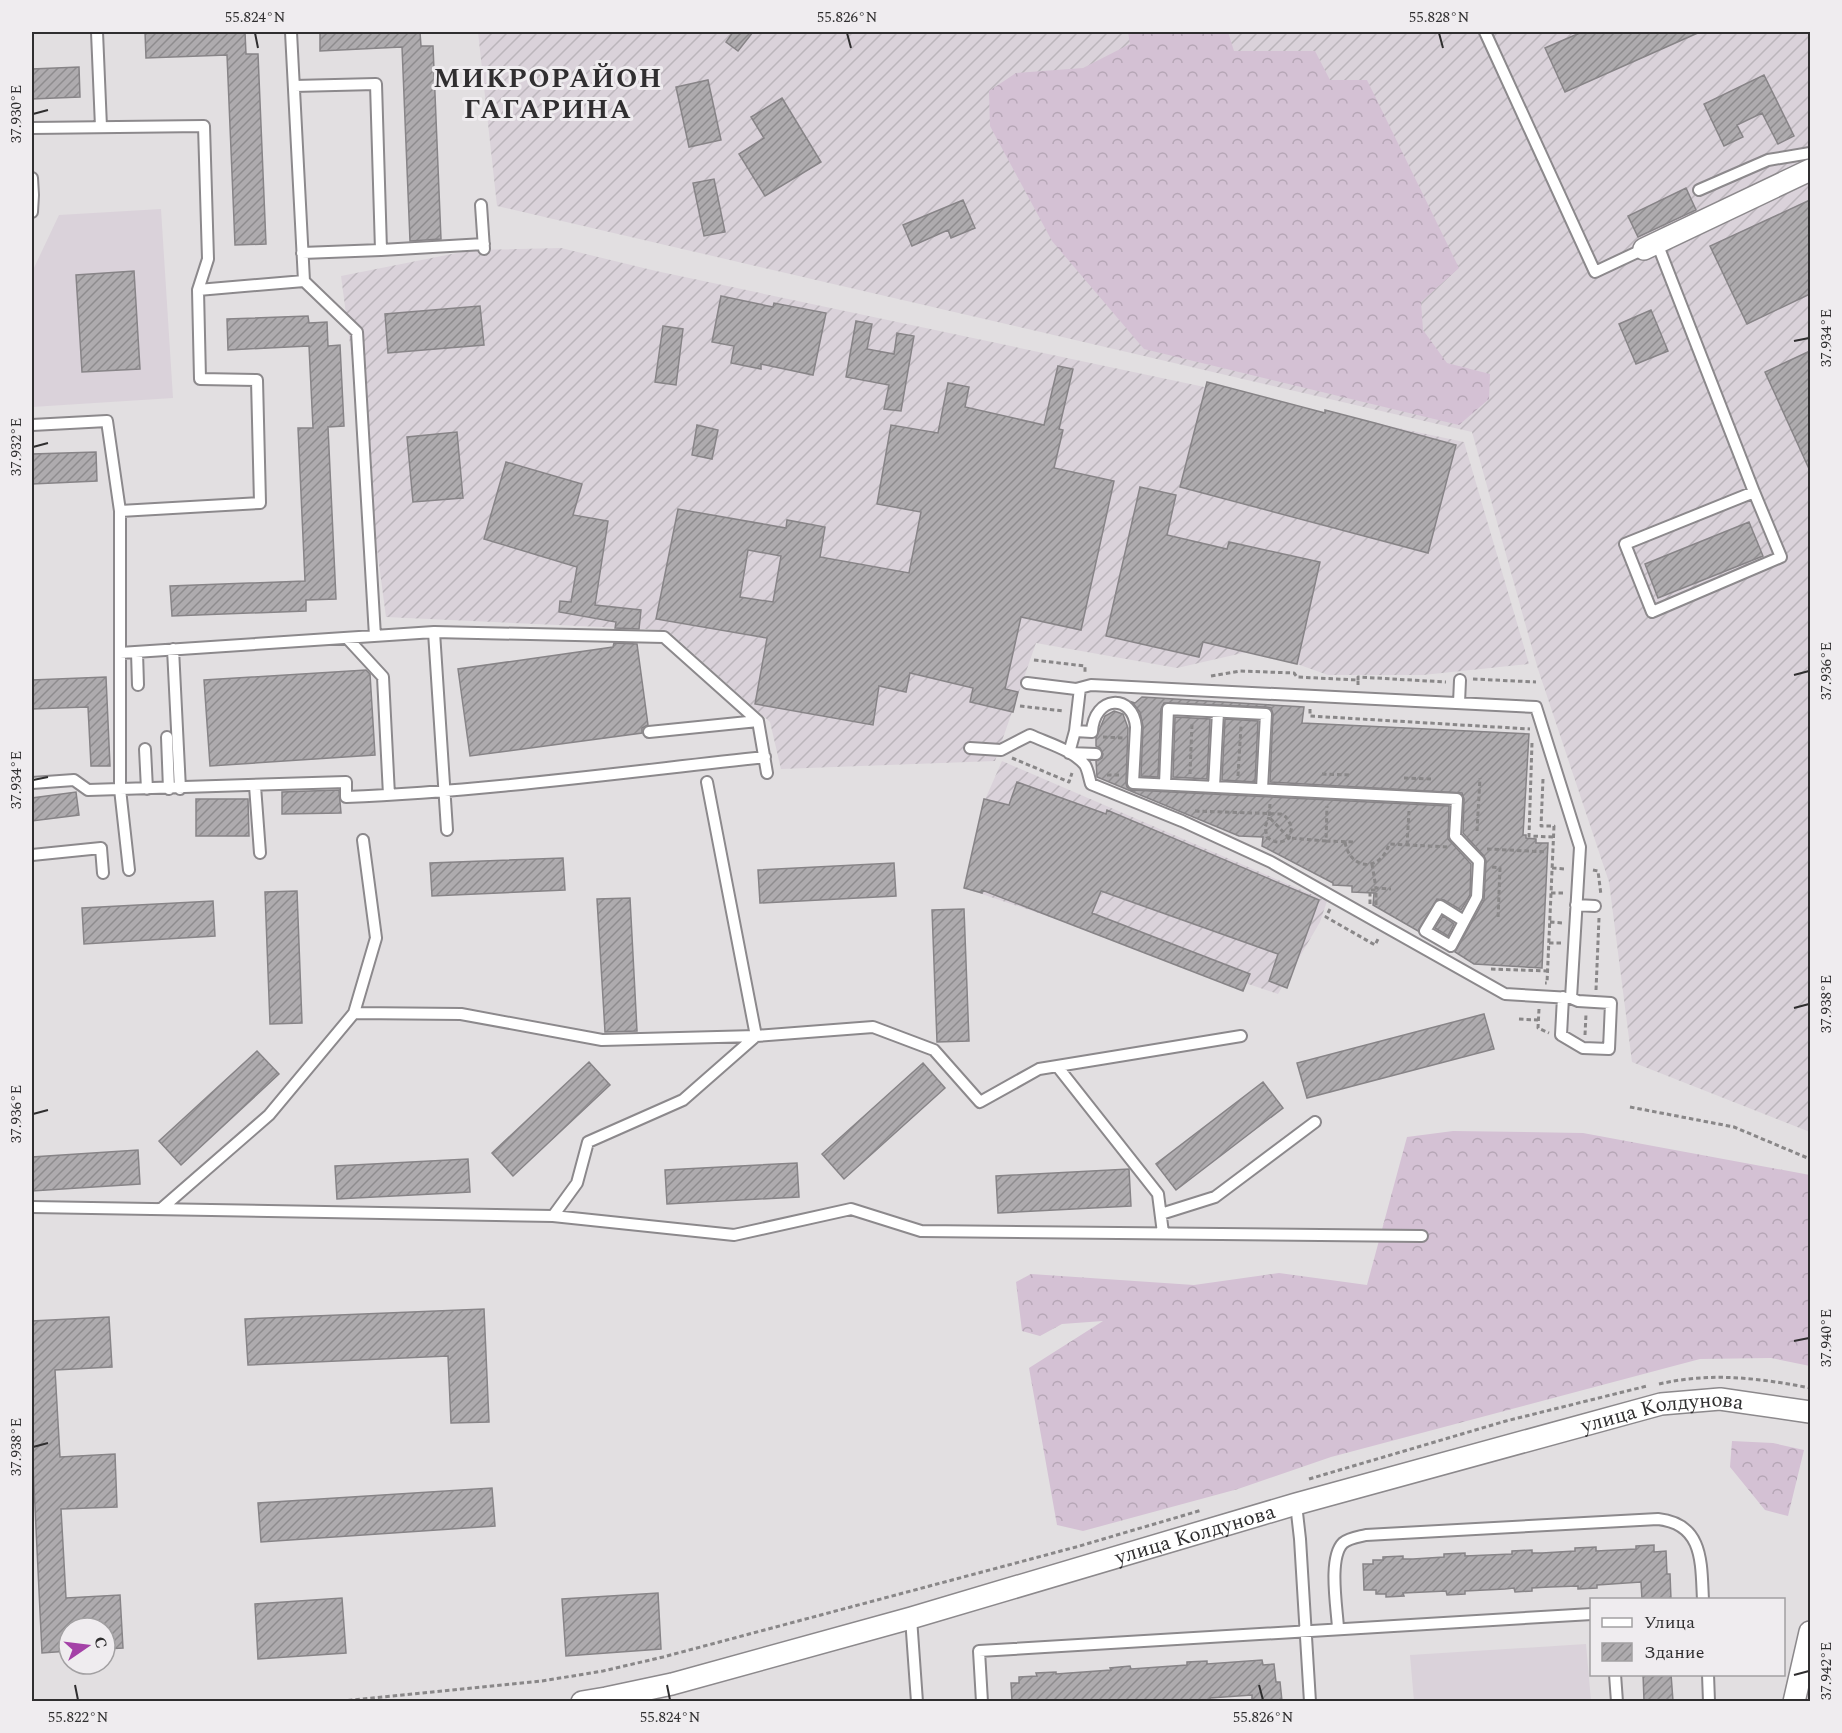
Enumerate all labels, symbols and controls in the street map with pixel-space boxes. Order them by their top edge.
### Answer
text: 55.824°N [225,6,285,29]
text: 55.826°N [817,6,877,29]
text: 55.828°N [1409,6,1469,29]
district label: МИКРОРАЙОН ГАГАРИНА [433,58,663,131]
text: 37.930°E [5,85,28,143]
text: 37.934°E [1815,309,1838,367]
text: 37.932°E [5,418,28,476]
text: 37.936°E [1815,642,1838,700]
text: 37.934°E [5,751,28,809]
text: 37.938°E [1815,975,1838,1033]
text: 37.936°E [5,1085,28,1143]
text: 37.940°E [1815,1309,1838,1367]
street label: улица Колдунова [1576,1384,1747,1442]
text: 37.938°E [5,1418,28,1476]
street label: улица Колдунова [1110,1496,1280,1574]
legend [1590,1598,1785,1676]
text: Улица [1644,1609,1695,1636]
north arrow [57,1616,117,1676]
text: С [88,1634,114,1651]
text: Здание [1644,1639,1704,1666]
text: 37.942°E [1815,1642,1838,1700]
text: 55.822°N [48,1706,108,1729]
text: 55.824°N [640,1706,700,1729]
text: 55.826°N [1233,1706,1293,1729]

